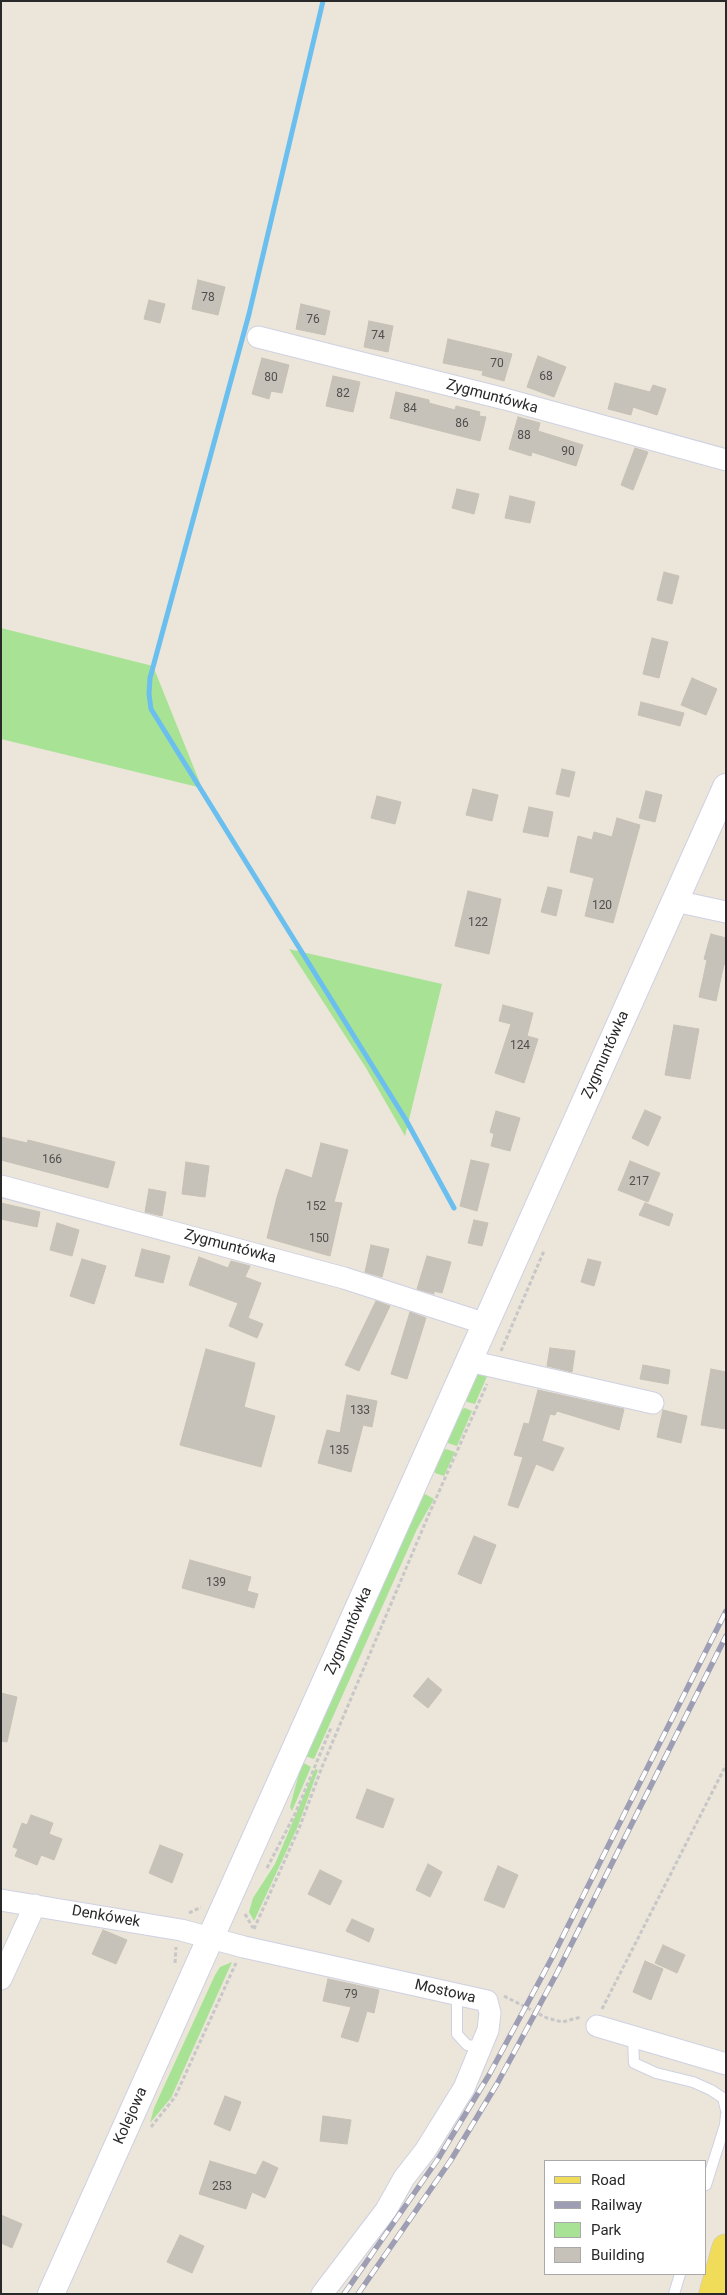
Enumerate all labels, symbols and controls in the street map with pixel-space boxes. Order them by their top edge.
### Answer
house number: 78 [201,291,215,305]
house number: 76 [306,313,320,327]
house number: 74 [371,329,385,343]
house number: 70 [490,357,504,371]
house number: 68 [539,370,553,384]
house number: 80 [264,371,278,385]
street label: Zygmuntówka [444,376,540,418]
house number: 82 [336,387,350,401]
house number: 84 [403,402,417,416]
house number: 86 [455,417,469,431]
house number: 88 [517,429,531,443]
house number: 90 [561,445,575,459]
house number: 120 [592,899,612,913]
house number: 122 [468,916,488,930]
street label: Zygmuntówka [579,1008,633,1102]
house number: 124 [510,1039,530,1053]
house number: 166 [42,1153,62,1167]
house number: 217 [629,1175,649,1189]
house number: 152 [306,1200,326,1214]
street label: Zygmuntówka [182,1226,278,1268]
house number: 150 [309,1232,329,1246]
house number: 133 [350,1404,370,1418]
house number: 135 [329,1444,349,1458]
house number: 139 [206,1576,226,1590]
street label: Zygmuntówka [322,1584,376,1678]
street label: Denkówek [70,1902,142,1932]
street label: Mostowa [413,1976,477,2008]
house number: 79 [344,1988,358,2002]
street label: Kolejowa [110,2085,152,2147]
legend [544,2160,707,2275]
text: Road [591,2171,625,2189]
house number: 253 [212,2180,232,2194]
text: Railway [591,2196,642,2214]
text: Park [591,2221,621,2239]
text: Building [591,2246,645,2264]

